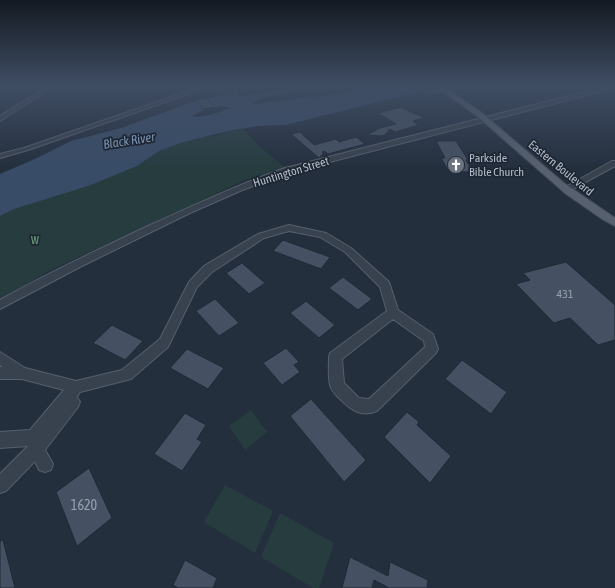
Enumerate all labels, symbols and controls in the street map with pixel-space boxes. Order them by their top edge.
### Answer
water label: Black River [102,129,157,152]
street label: Eastern Boulevard [526,137,596,199]
place label: Parkside Bible Church [469,151,524,179]
street label: Huntington Street [251,154,331,190]
church icon: Parkside Bible Church [446,155,466,175]
park label: w [31,231,40,247]
house number: 431 [557,287,574,301]
house number: 1620 [71,497,98,513]

